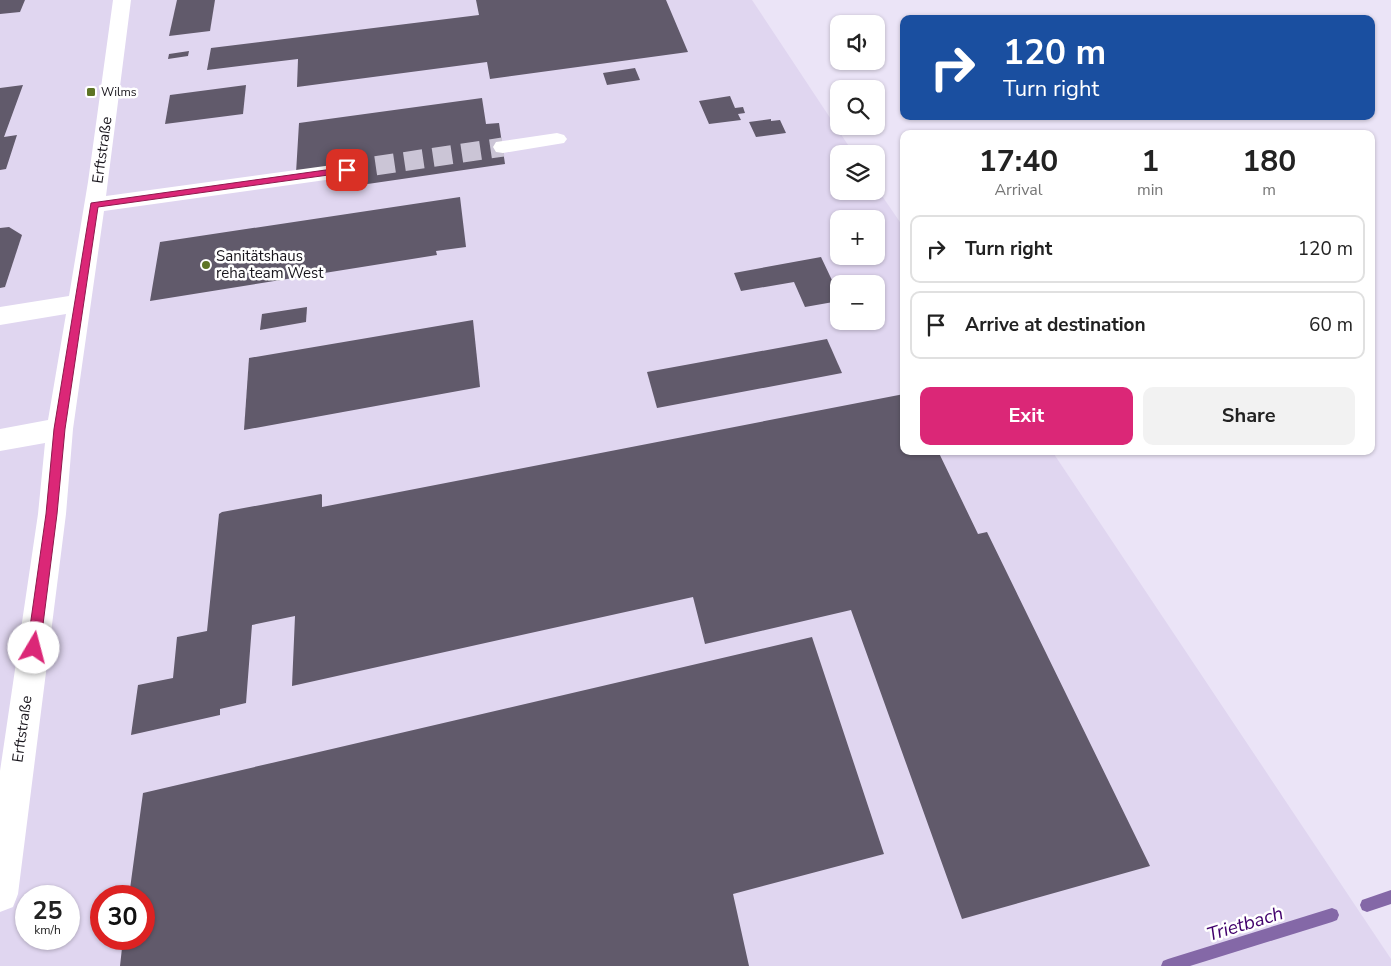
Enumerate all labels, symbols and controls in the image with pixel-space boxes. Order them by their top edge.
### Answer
map controls [830,15,885,330]
button: sound [830,15,885,70]
text: 120 m [1003,29,1106,76]
icon: right [920,35,985,100]
text: Turn right [1003,74,1099,104]
button: search [830,80,885,135]
place label: Wilms [101,84,137,100]
marker: Wilms [85,86,97,98]
street label: Erftstraße [87,115,117,185]
text: 17:40 [979,141,1058,182]
text: 1 [1141,141,1159,182]
text: 180 [1242,141,1296,182]
button: layers [830,145,885,200]
pin [326,149,368,191]
icon: arrive [333,156,361,184]
text: Arrival [994,179,1043,201]
text: min [1137,179,1163,201]
text: m [1262,179,1276,201]
button: + [830,210,885,265]
icon: right [922,235,950,263]
text: Turn right [965,236,1052,262]
text: 120 m [1298,236,1353,262]
place label: Sanitätshaus reha team West [216,246,324,283]
marker: Sanitätshaus reha team West [200,259,212,271]
button: − [830,275,885,330]
icon: arrive [922,311,950,339]
text: Arrive at destination [965,312,1146,338]
text: 60 m [1309,312,1353,338]
button: Exit [920,387,1133,445]
button: Share [1143,387,1355,445]
position arrow [7,621,59,673]
street label: Erftstraße [7,694,37,764]
speed limit sign: 30 [90,885,155,950]
text: 25 [32,894,63,928]
water label: Trietbach [1204,900,1286,948]
text: km/h [34,922,61,938]

